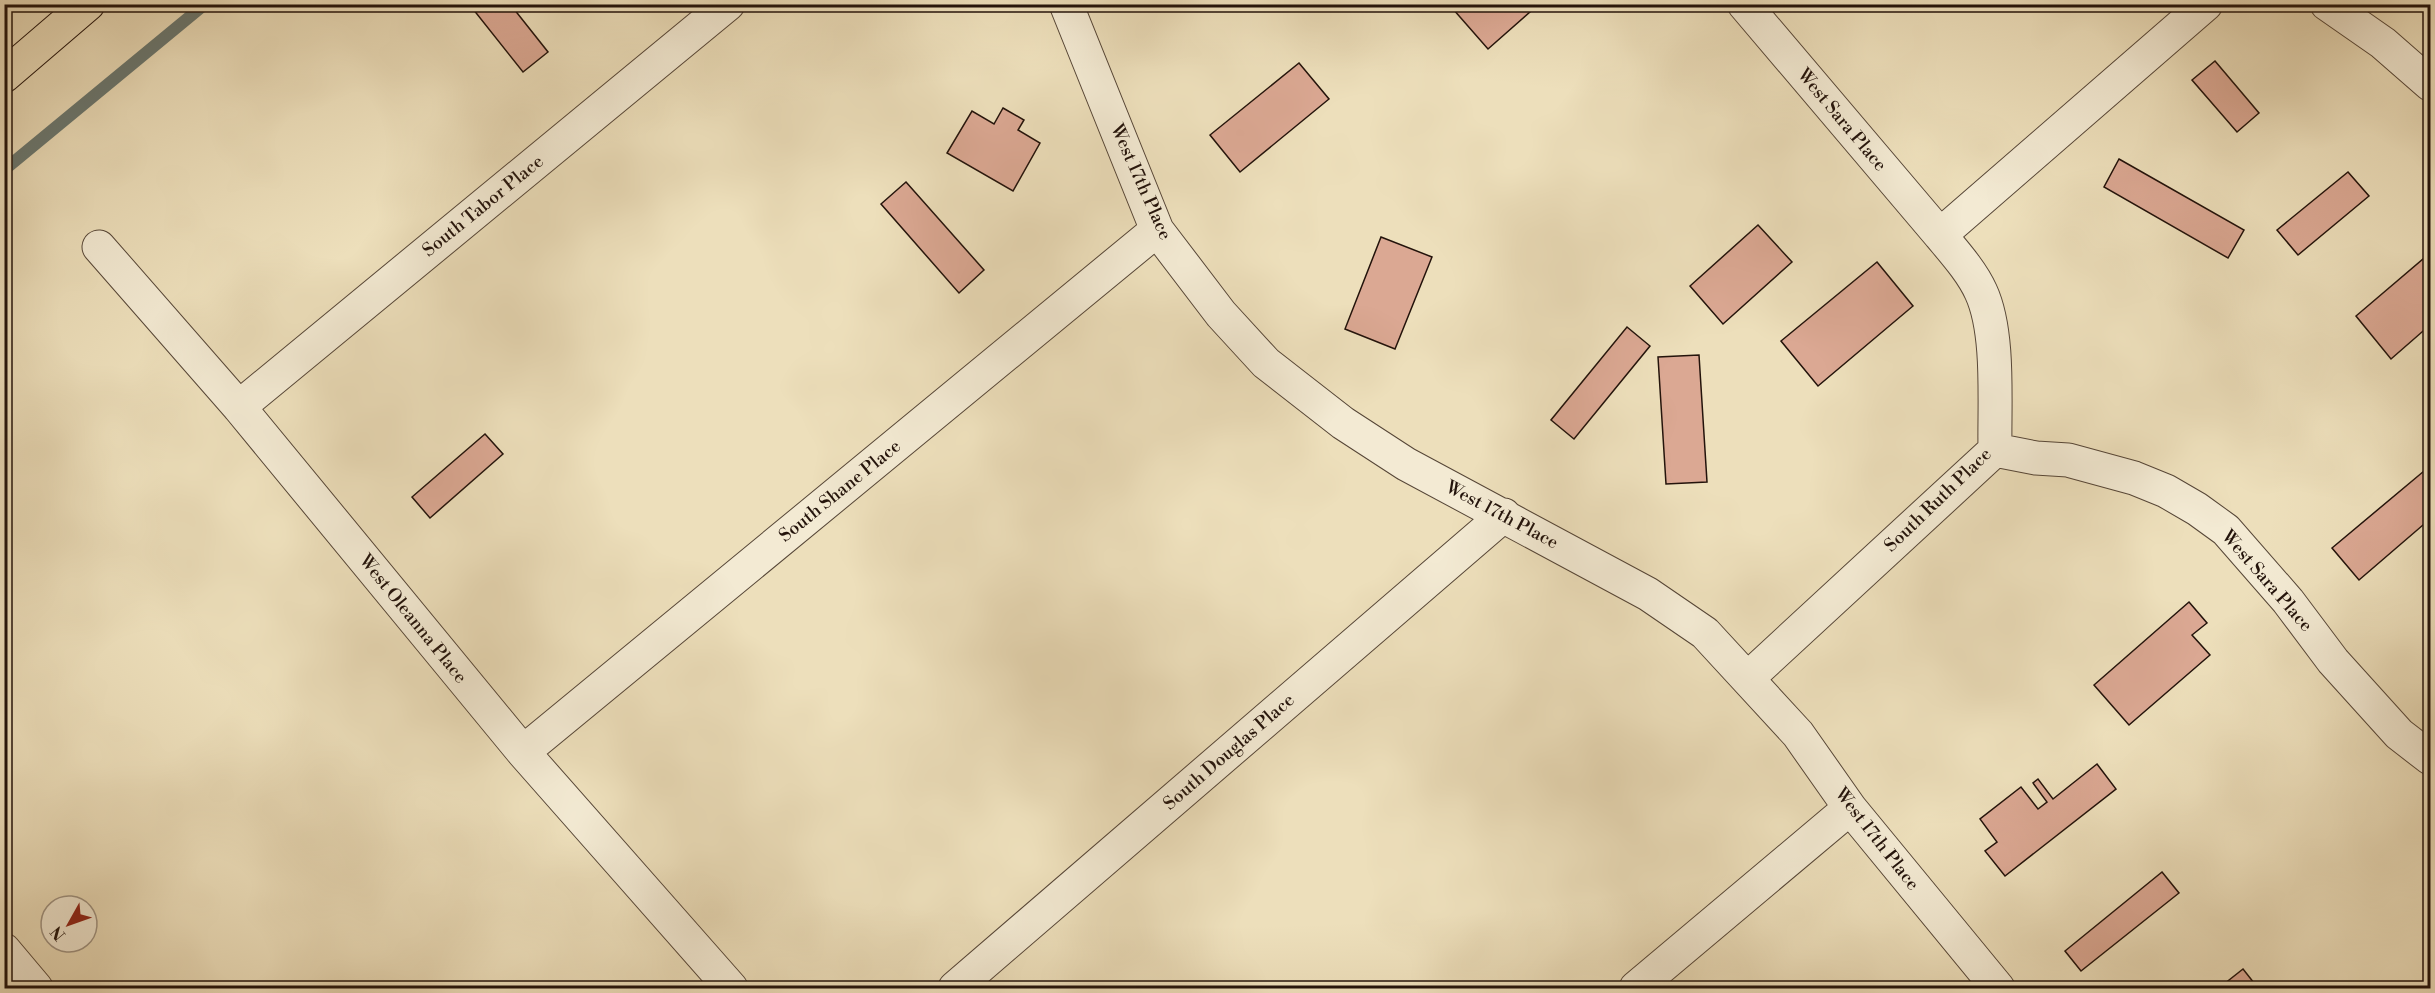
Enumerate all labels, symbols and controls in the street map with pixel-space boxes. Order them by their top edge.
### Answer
street label: West Sara Place [1792,63,1892,176]
street label: West 17th Place [1105,120,1177,243]
street label: South Tabor Place [418,150,548,262]
street label: South Shane Place [774,435,906,547]
street label: South Ruth Place [1880,443,1996,557]
street label: West 17th Place [1441,475,1562,554]
street label: West Sara Place [2216,525,2317,637]
street label: West Oleanna Place [353,549,472,688]
street label: South Douglas Place [1159,689,1299,815]
street label: West 17th Place [1829,782,1924,895]
north arrow [39,894,99,954]
text: N [46,921,70,944]

